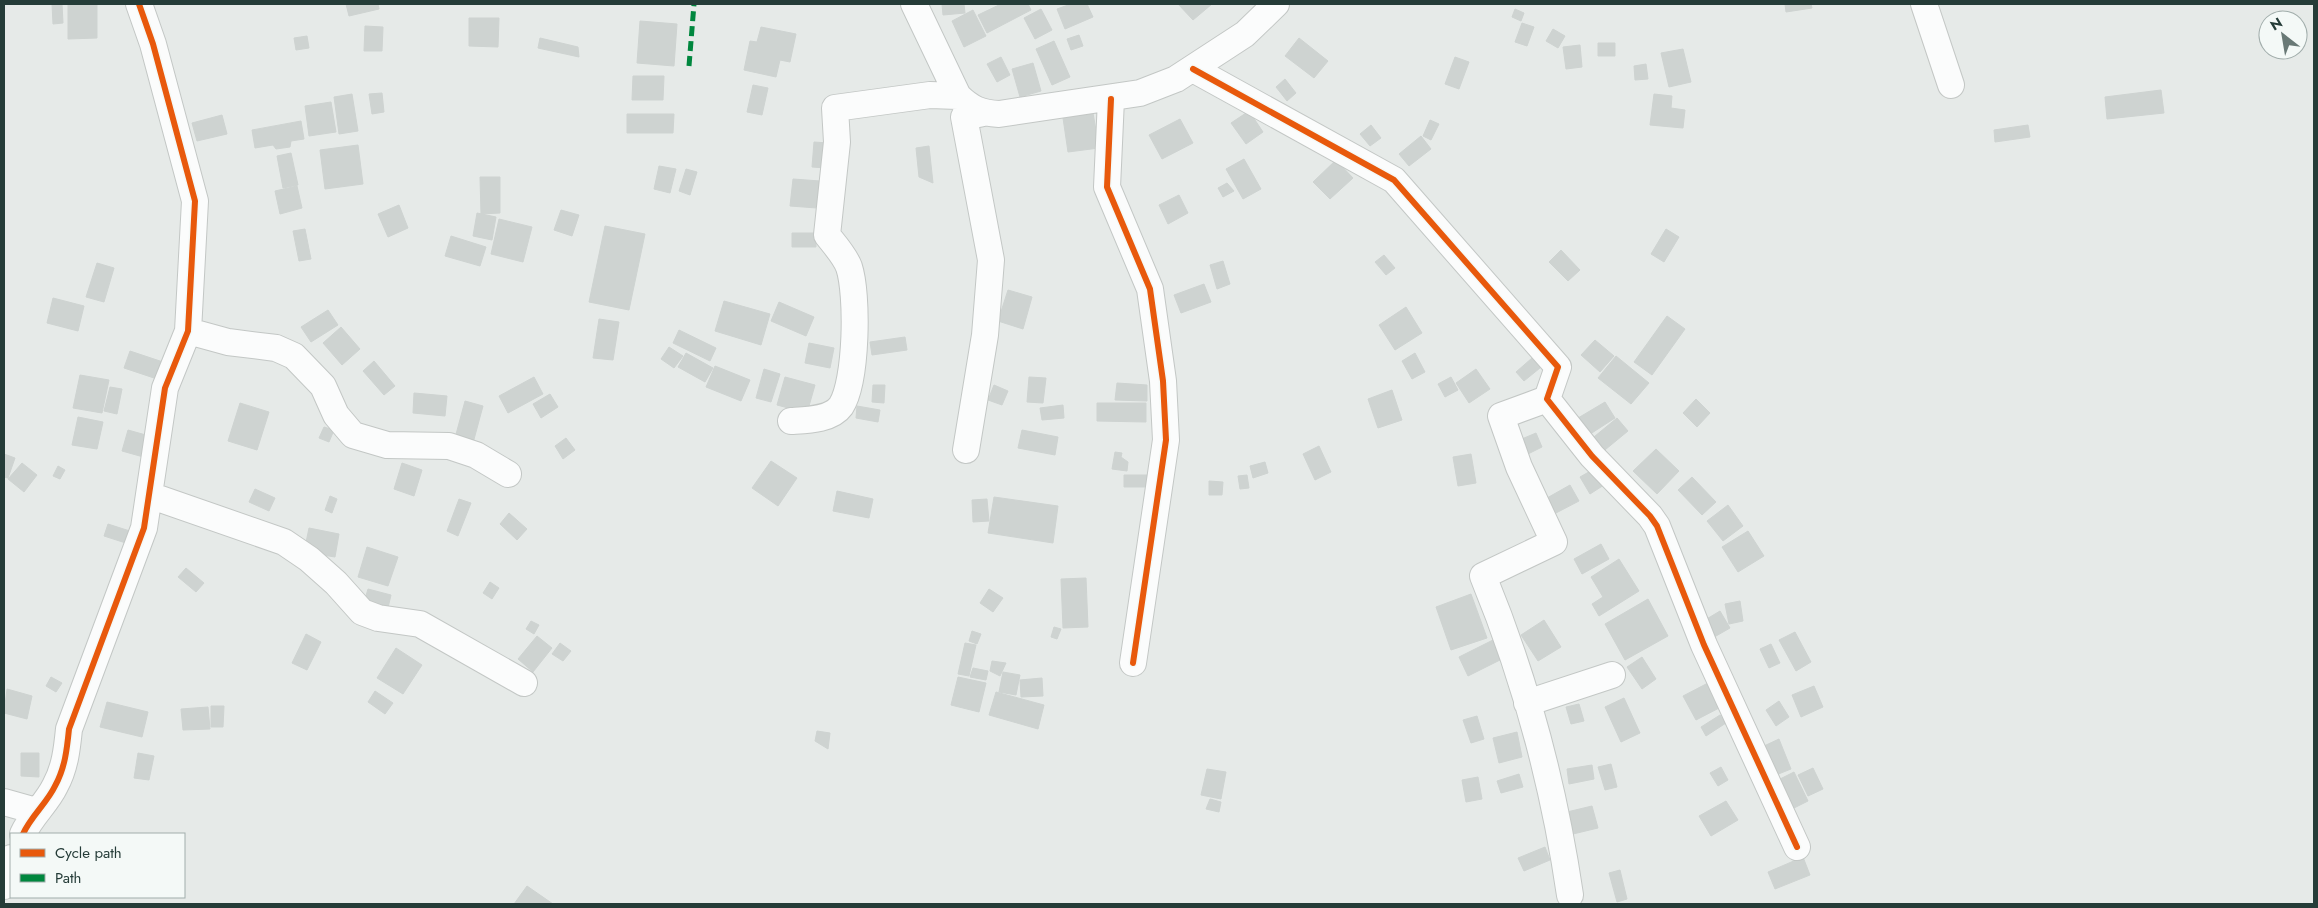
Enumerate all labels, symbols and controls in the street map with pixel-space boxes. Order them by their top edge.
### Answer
north arrow [2258,10,2308,60]
text: N [2266,12,2286,35]
legend [10,833,185,898]
text: Cycle path [55,842,122,864]
text: Path [55,867,81,889]

